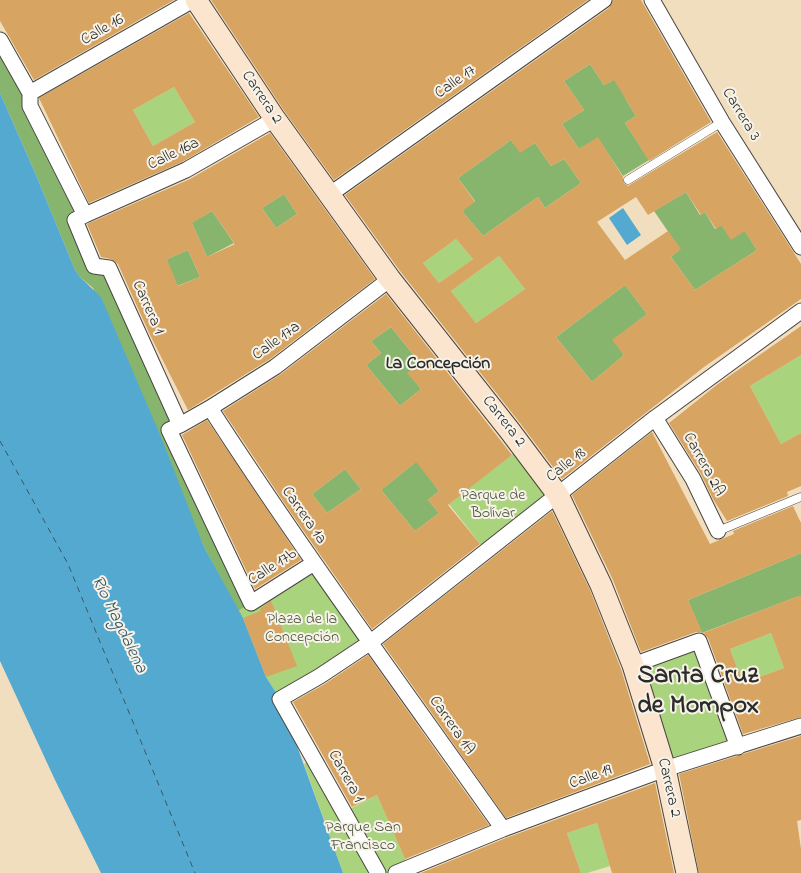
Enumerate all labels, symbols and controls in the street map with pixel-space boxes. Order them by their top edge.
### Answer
street label: Calle 16 [78,11,128,51]
street label: Calle 17 [432,62,480,104]
street label: Carrera 2 [236,68,286,128]
street label: Carrera 3 [717,85,763,145]
street label: Calle 16a [145,134,203,176]
street label: Carrera 1 [127,278,167,338]
street label: Calle 17a [249,318,305,366]
district label: La Concepción [386,354,490,376]
street label: Carrera 2 [477,392,529,452]
street label: Carrera 2A [678,430,728,500]
street label: Calle 18 [543,445,591,487]
street label: Carrera 1a [276,484,330,548]
park label: Parque de Bolívar [461,486,525,524]
street label: Calle 17b [245,545,301,591]
water label: Río Magdalena [85,573,151,677]
park label: Plaza de la Concepción [265,610,339,648]
district label: Santa Cruz de Mompox [637,662,759,724]
street label: Carrera 1A [424,693,478,759]
street label: Carrera 1 [323,747,367,807]
street label: Carrera 2 [652,757,684,819]
street label: Calle 19 [567,761,615,795]
park label: Parque San Francisco [325,818,401,856]

